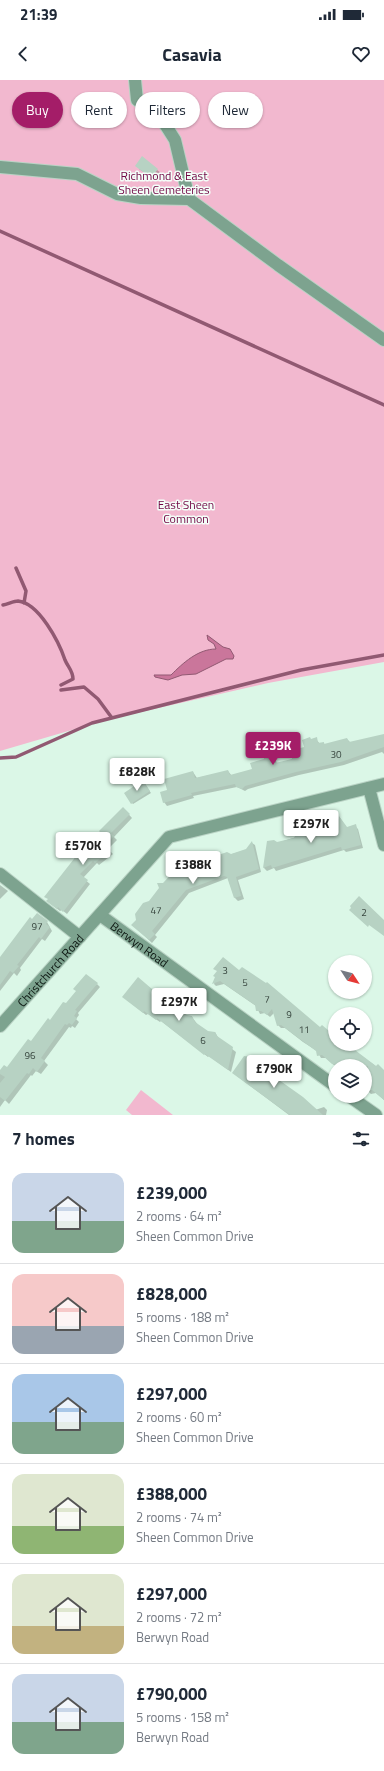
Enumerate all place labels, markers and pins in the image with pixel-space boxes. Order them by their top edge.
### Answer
pin: £239K [245,732,301,766]
pin: £828K [109,758,165,792]
pin: £297K [283,810,339,844]
pin: £570K [55,832,111,866]
pin: £388K [165,851,221,885]
pin: £297K [151,988,207,1022]
pin: £790K [246,1055,302,1089]

